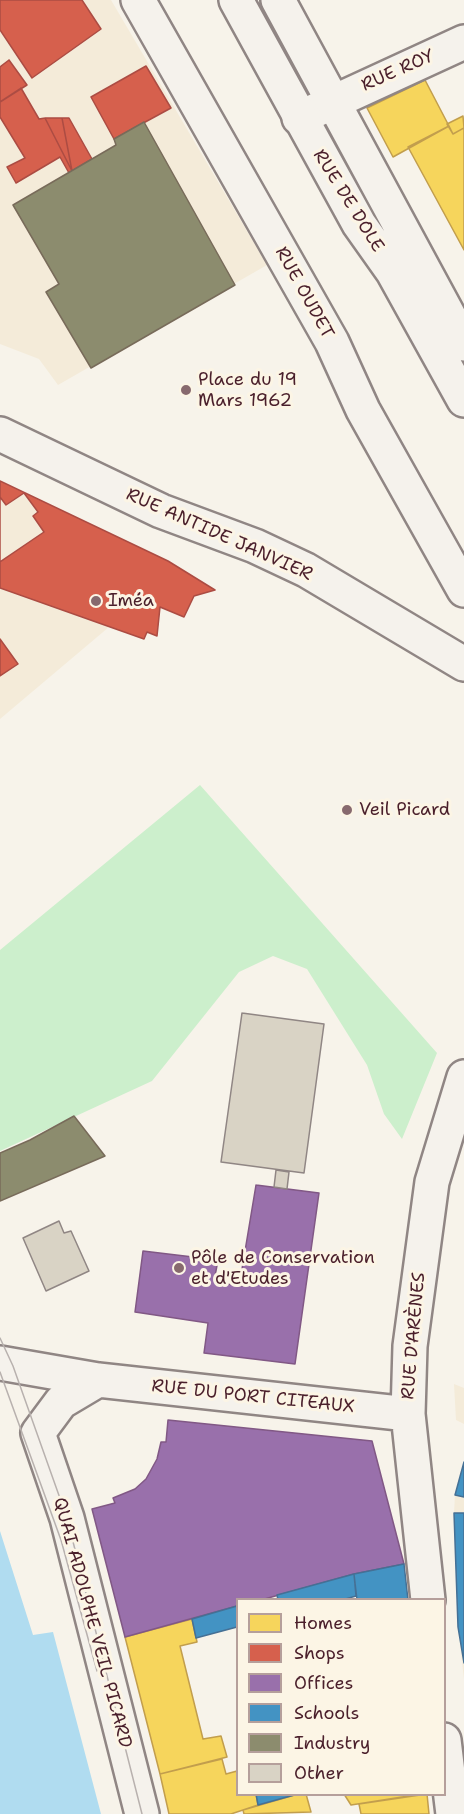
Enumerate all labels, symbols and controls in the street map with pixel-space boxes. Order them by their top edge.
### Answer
street label: RUE ROY [358,45,438,97]
street label: RUE DE DOLE [308,146,388,256]
street label: RUE OUDET [270,243,338,343]
place label: Place du 19 Mars 1962 [198,369,297,412]
marker: Place du 19 Mars 1962 [179,383,193,397]
street label: RUE ANTIDE JANVIER [122,484,316,586]
place label: Iméa [108,590,154,612]
marker: Iméa [89,594,103,608]
place label: Veil Picard [359,799,450,821]
marker: Veil Picard [340,803,354,817]
place label: Pôle de Conservation et d'Etudes [191,1247,375,1290]
marker: Pôle de Conservation et d'Etudes [172,1261,186,1275]
street label: RUE D'ARÈNES [398,1271,430,1401]
street label: RUE DU PORT CITEAUX [150,1376,356,1418]
street label: QUAI ADOLPHE VEIL PICARD [48,1495,136,1751]
legend [236,1598,446,1796]
text: Homes [294,1611,352,1635]
text: Shops [294,1641,345,1665]
text: Offices [294,1671,353,1695]
text: Schools [294,1701,360,1725]
text: Industry [294,1731,370,1755]
text: Other [294,1761,344,1785]

